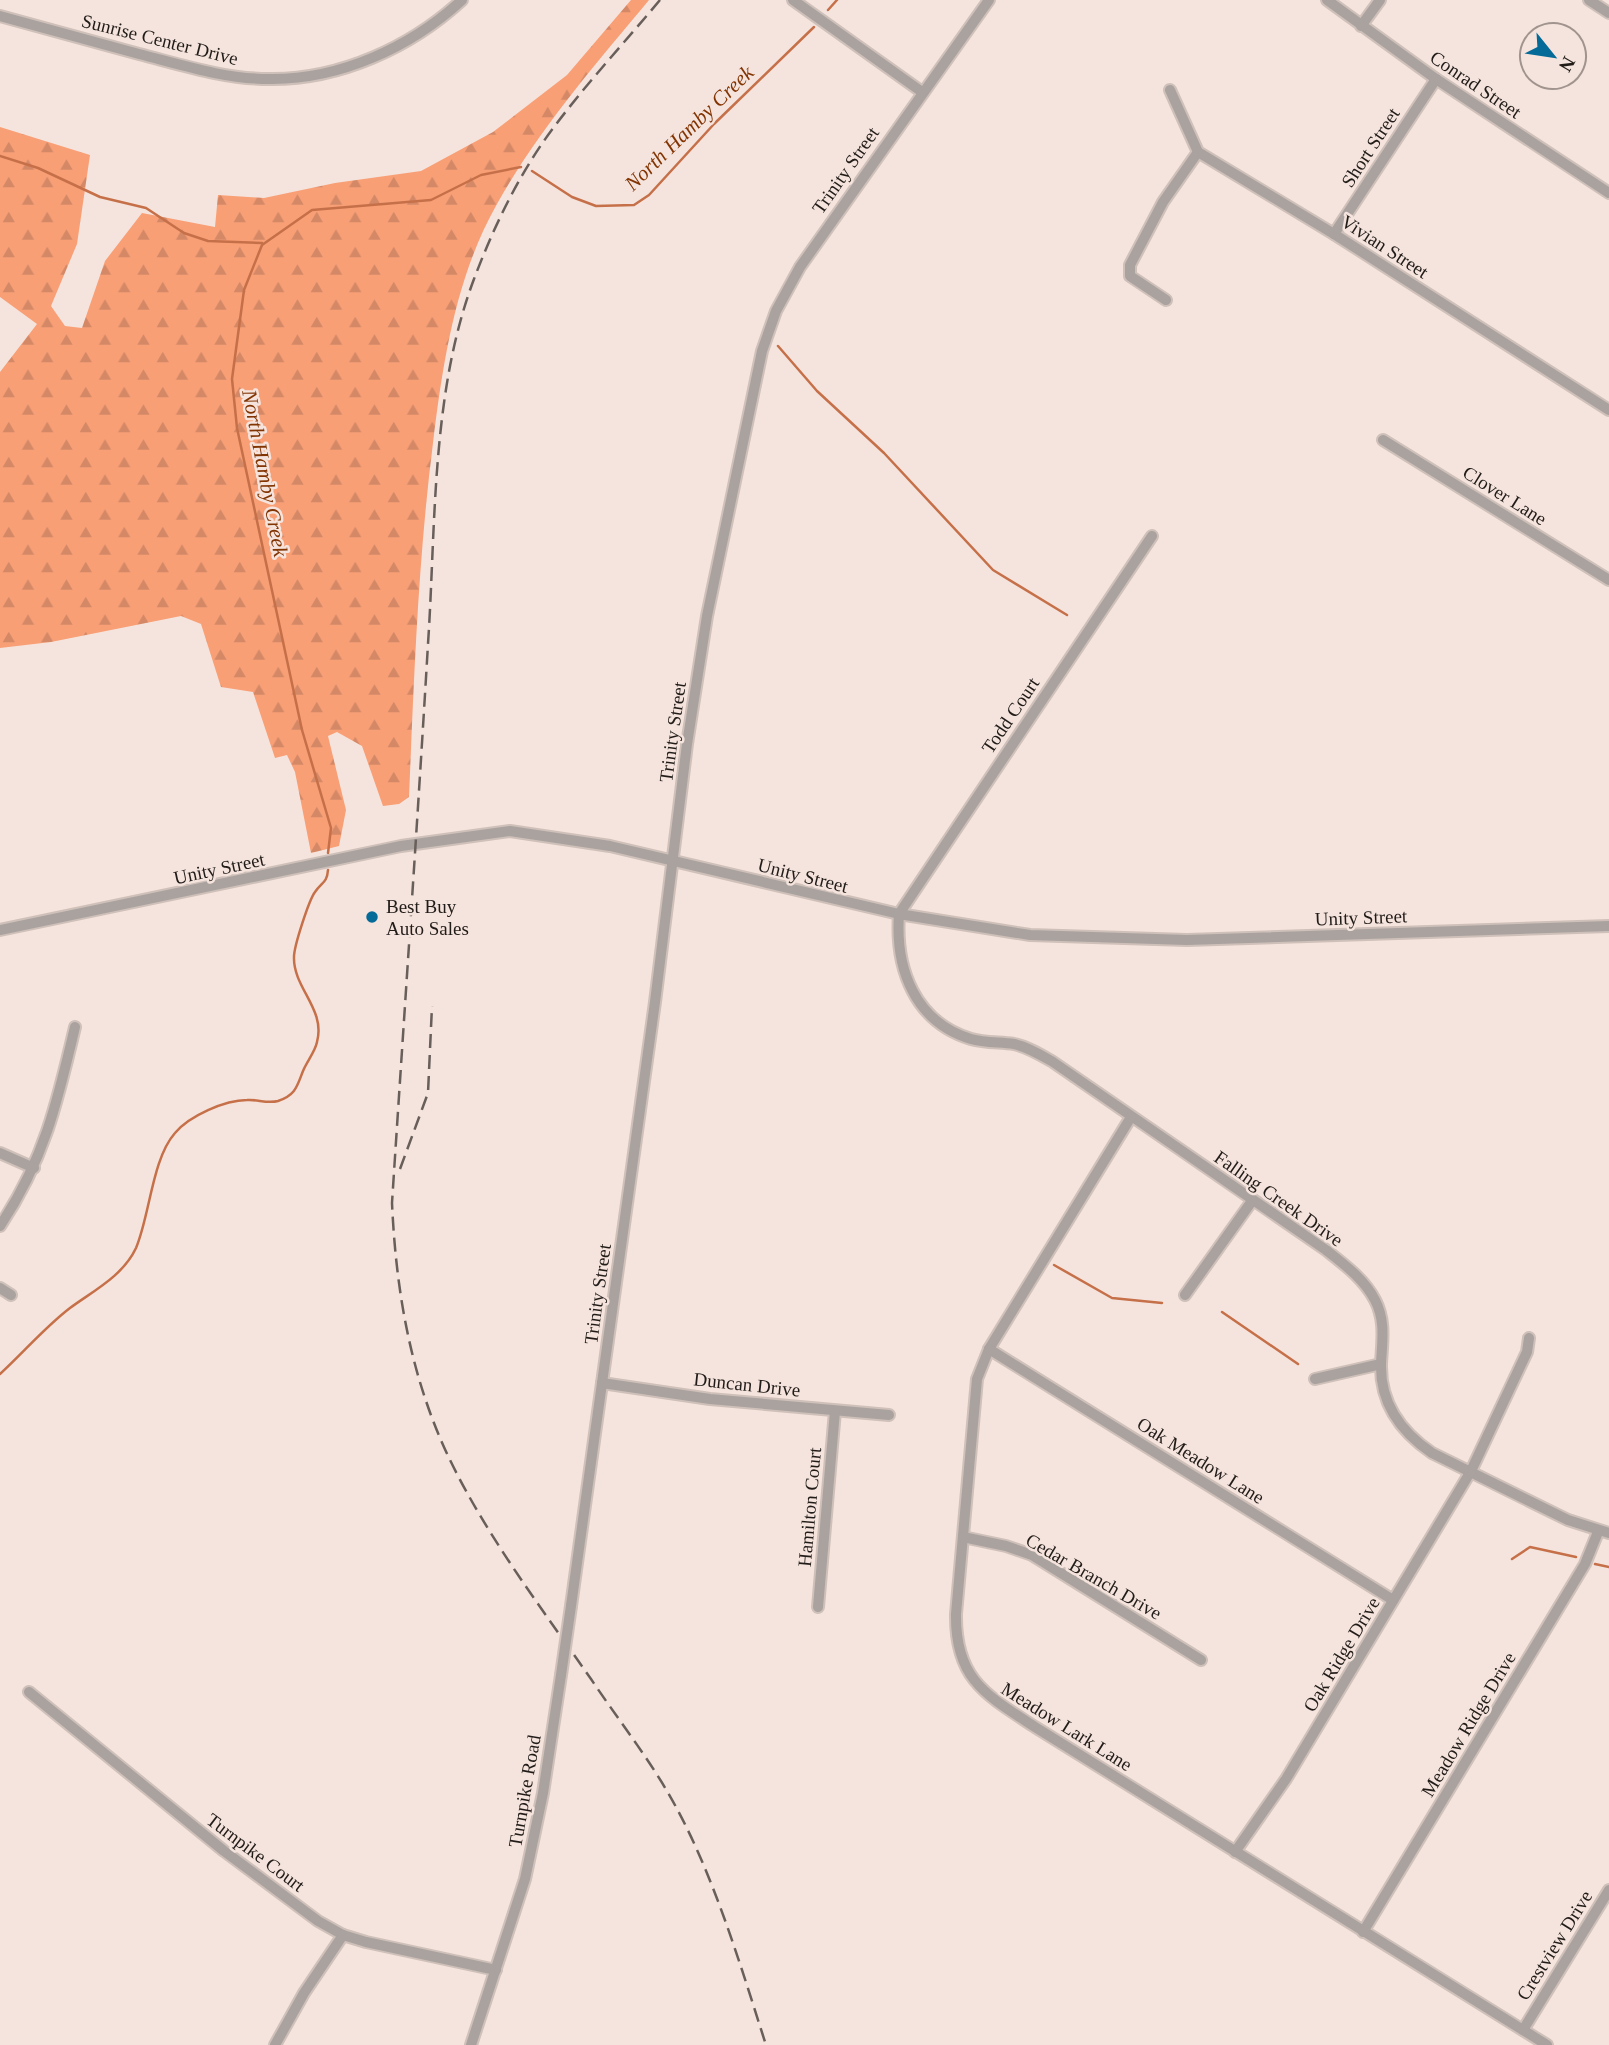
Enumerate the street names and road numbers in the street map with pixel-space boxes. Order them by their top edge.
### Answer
street label: Sunrise Center Drive [80,10,240,69]
street label: Conrad Street [1426,46,1526,123]
street label: Short Street [1337,103,1404,191]
street label: Trinity Street [808,122,883,218]
street label: Vivian Street [1337,210,1433,283]
street label: Clover Lane [1459,461,1550,529]
street label: Todd Court [977,673,1044,757]
street label: Trinity Street [655,680,690,784]
street label: Unity Street [172,848,267,888]
street label: Unity Street [756,854,851,897]
street label: Unity Street [1314,905,1408,930]
street label: Falling Creek Drive [1210,1146,1347,1251]
street label: Trinity Street [580,1242,615,1346]
street label: Duncan Drive [693,1368,801,1401]
street label: Oak Meadow Lane [1133,1413,1268,1508]
street label: Hamilton Court [794,1446,825,1568]
street label: Cedar Branch Drive [1022,1529,1165,1624]
street label: Oak Ridge Drive [1299,1593,1384,1715]
street label: Meadow Ridge Drive [1417,1648,1520,1800]
street label: Meadow Lark Lane [998,1678,1136,1775]
street label: Turnpike Road [504,1733,545,1849]
street label: Turnpike Court [203,1809,309,1896]
street label: Crestview Drive [1512,1887,1596,2004]

